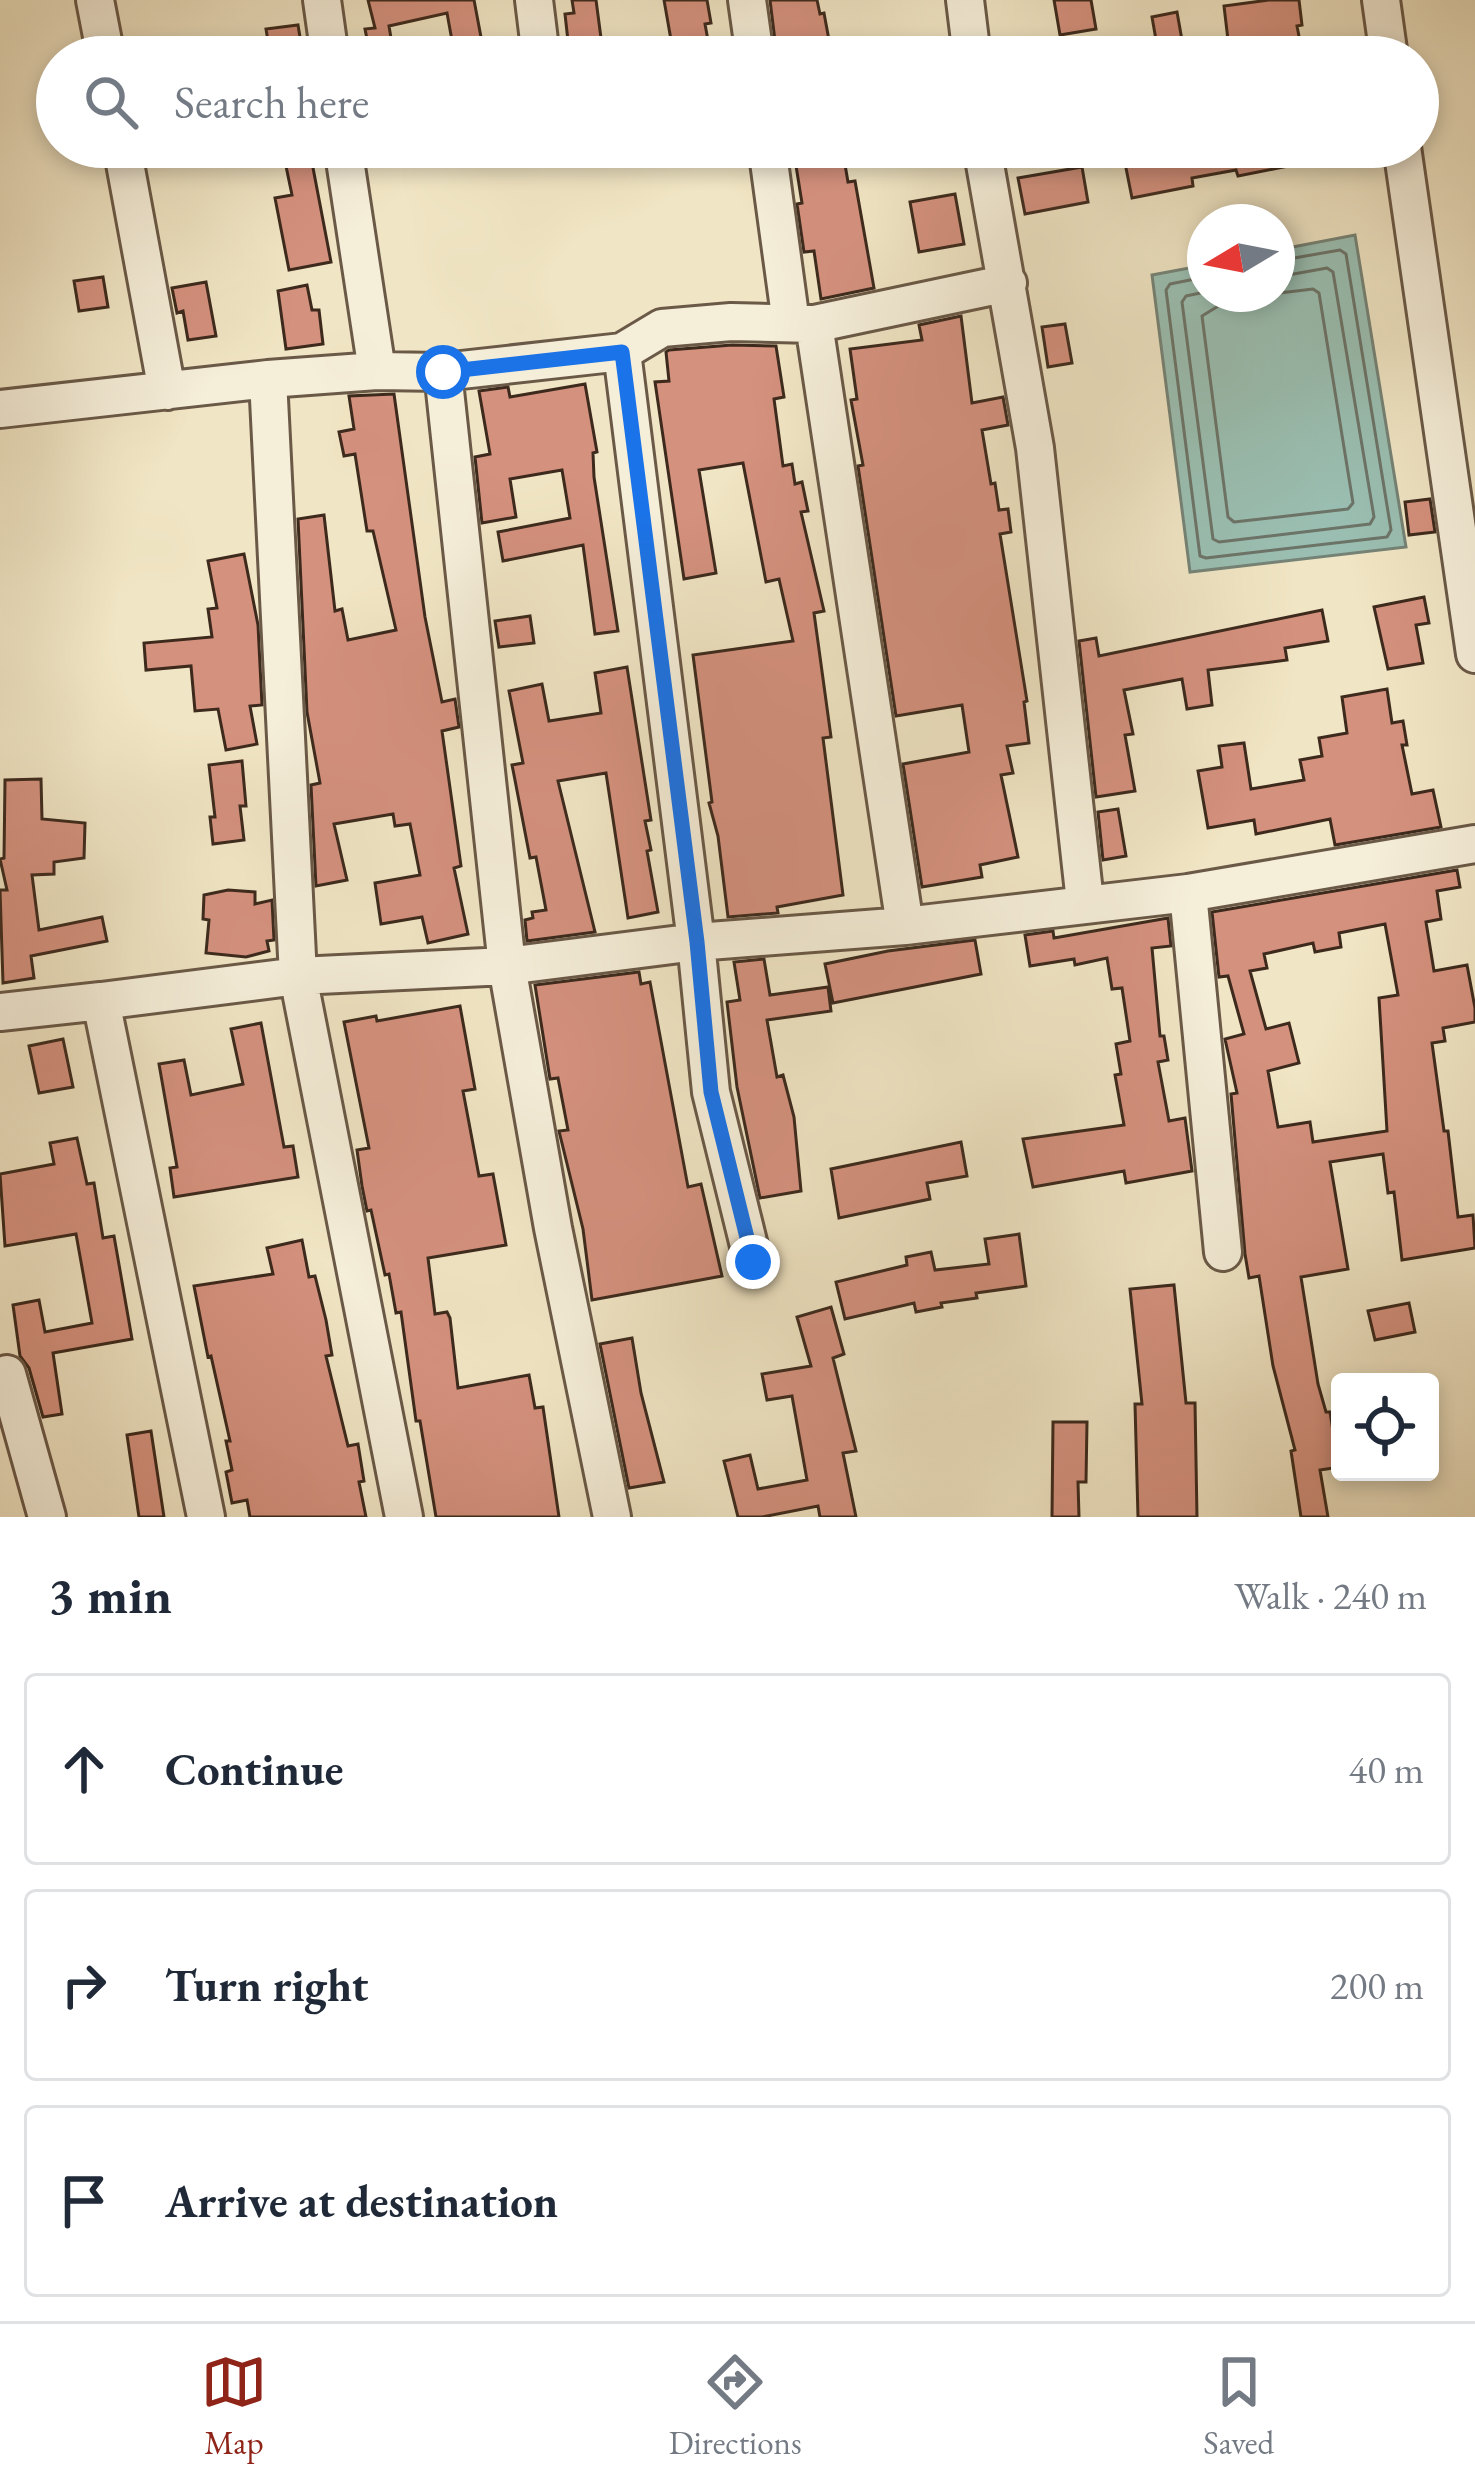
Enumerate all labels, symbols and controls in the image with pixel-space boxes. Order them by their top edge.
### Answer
search box [36,36,1439,168]
icon: search [78,69,144,135]
text: Search here [174,73,369,131]
north arrow [1187,204,1295,312]
route start [416,345,470,399]
route end [726,1235,780,1289]
map controls [1331,1373,1439,1481]
button: locate [1331,1373,1439,1481]
text: 3 min [48,1562,172,1628]
text: Walk · 240 m [1234,1570,1427,1621]
icon: ahead [51,1736,117,1802]
text: Continue [165,1740,343,1798]
text: 40 m [1348,1744,1424,1795]
icon: right [51,1952,117,2018]
text: Turn right [165,1956,368,2014]
text: 200 m [1330,1960,1424,2011]
icon: arrive [51,2168,117,2234]
text: Arrive at destination [165,2172,558,2230]
tab: Map [201,2349,267,2464]
tab: Directions [669,2349,802,2464]
tab: Saved [1203,2349,1274,2464]

